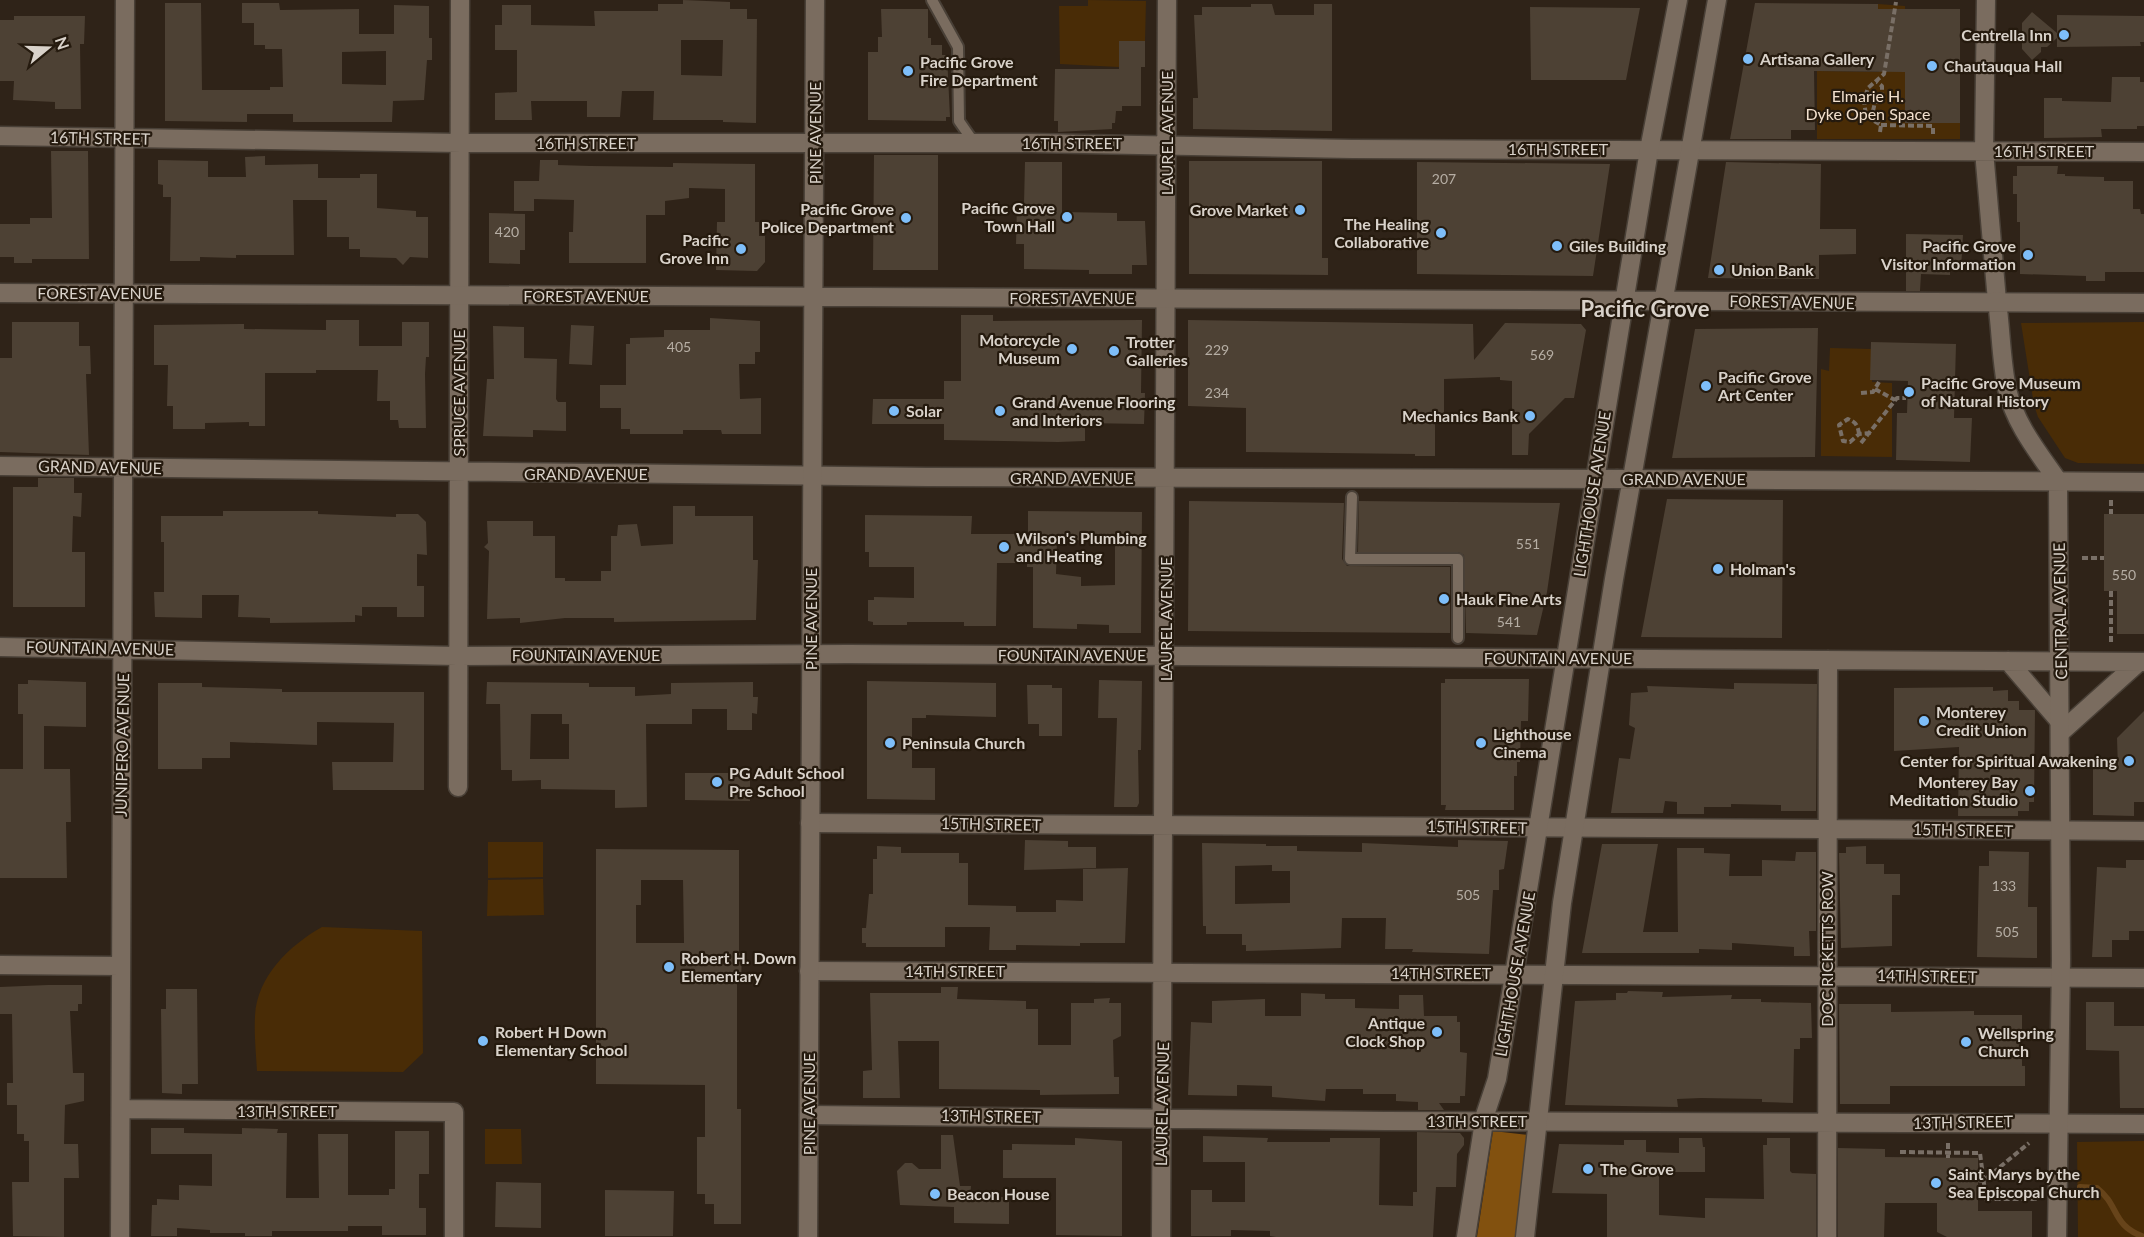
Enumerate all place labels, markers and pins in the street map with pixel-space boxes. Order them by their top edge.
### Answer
place label: Centrella Inn [1961,25,2052,44]
marker: Centrella Inn [2057,28,2071,42]
place label: Artisana Gallery [1759,49,1875,68]
place label: Pacific Grove Fire Department [920,52,1038,89]
marker: Artisana Gallery [1741,52,1755,66]
place label: Chautauqua Hall [1944,56,2062,75]
marker: Chautauqua Hall [1925,59,1939,73]
marker: Pacific Grove Fire Department [901,64,915,78]
place label: Pacific Grove Town Hall [961,198,1055,235]
place label: Pacific Grove Police Department [761,199,894,236]
place label: Grove Market [1190,200,1288,219]
marker: Grove Market [1293,203,1307,217]
marker: Pacific Grove Town Hall [1060,210,1074,224]
marker: Pacific Grove Police Department [899,211,913,225]
place label: The Healing Collaborative [1334,214,1430,251]
marker: The Healing Collaborative [1434,226,1448,240]
place label: Pacific Grove Inn [660,230,729,267]
place label: Giles Building [1569,236,1667,255]
place label: Pacific Grove Visitor Information [1880,236,2016,273]
marker: Giles Building [1550,239,1564,253]
marker: Pacific Grove Inn [734,242,748,256]
marker: Pacific Grove Visitor Information [2021,248,2035,262]
place label: Union Bank [1731,260,1814,279]
marker: Union Bank [1712,263,1726,277]
place label: Motorcycle Museum [979,330,1060,367]
place label: Trotter Galleries [1126,332,1188,369]
marker: Motorcycle Museum [1065,342,1079,356]
marker: Trotter Galleries [1107,344,1121,358]
place label: Pacific Grove Art Center [1717,367,1812,404]
place label: Pacific Grove Museum of Natural History [1921,373,2081,410]
marker: Pacific Grove Art Center [1699,379,1713,393]
marker: Pacific Grove Museum of Natural History [1902,385,1916,399]
place label: Grand Avenue Flooring and Interiors [1012,392,1176,429]
place label: Solar [906,401,942,420]
marker: Solar [887,404,901,418]
marker: Grand Avenue Flooring and Interiors [993,404,1007,418]
place label: Mechanics Bank [1402,406,1518,425]
marker: Mechanics Bank [1523,409,1537,423]
place label: Wilson's Plumbing and Heating [1016,528,1147,565]
marker: Wilson's Plumbing and Heating [997,540,1011,554]
place label: Holman's [1730,559,1796,578]
marker: Holman's [1711,562,1725,576]
place label: Hauk Fine Arts [1456,589,1562,608]
marker: Hauk Fine Arts [1437,592,1451,606]
place label: Monterey Credit Union [1936,702,2027,739]
marker: Monterey Credit Union [1917,714,1931,728]
place label: Lighthouse Cinema [1493,724,1572,761]
place label: Peninsula Church [902,733,1025,752]
marker: Peninsula Church [883,736,897,750]
marker: Lighthouse Cinema [1474,736,1488,750]
place label: Center for Spiritual Awakening [1900,751,2118,770]
marker: Center for Spiritual Awakening [2122,754,2136,768]
place label: PG Adult School Pre School [729,763,845,800]
place label: Monterey Bay Meditation Studio [1889,772,2019,809]
marker: PG Adult School Pre School [710,775,724,789]
marker: Monterey Bay Meditation Studio [2023,784,2037,798]
place label: Robert H. Down Elementary [681,948,796,985]
marker: Robert H. Down Elementary [662,960,676,974]
place label: Antique Clock Shop [1345,1013,1425,1050]
place label: Robert H Down Elementary School [495,1022,627,1059]
place label: Wellspring Church [1978,1023,2055,1060]
marker: Antique Clock Shop [1430,1025,1444,1039]
marker: Robert H Down Elementary School [476,1034,490,1048]
marker: Wellspring Church [1959,1035,1973,1049]
place label: The Grove [1600,1159,1674,1178]
marker: The Grove [1581,1162,1595,1176]
place label: Saint Marys by the Sea Episcopal Church [1948,1164,2099,1201]
marker: Saint Marys by the Sea Episcopal Church [1929,1176,1943,1190]
place label: Beacon House [947,1184,1050,1203]
marker: Beacon House [928,1187,942,1201]

